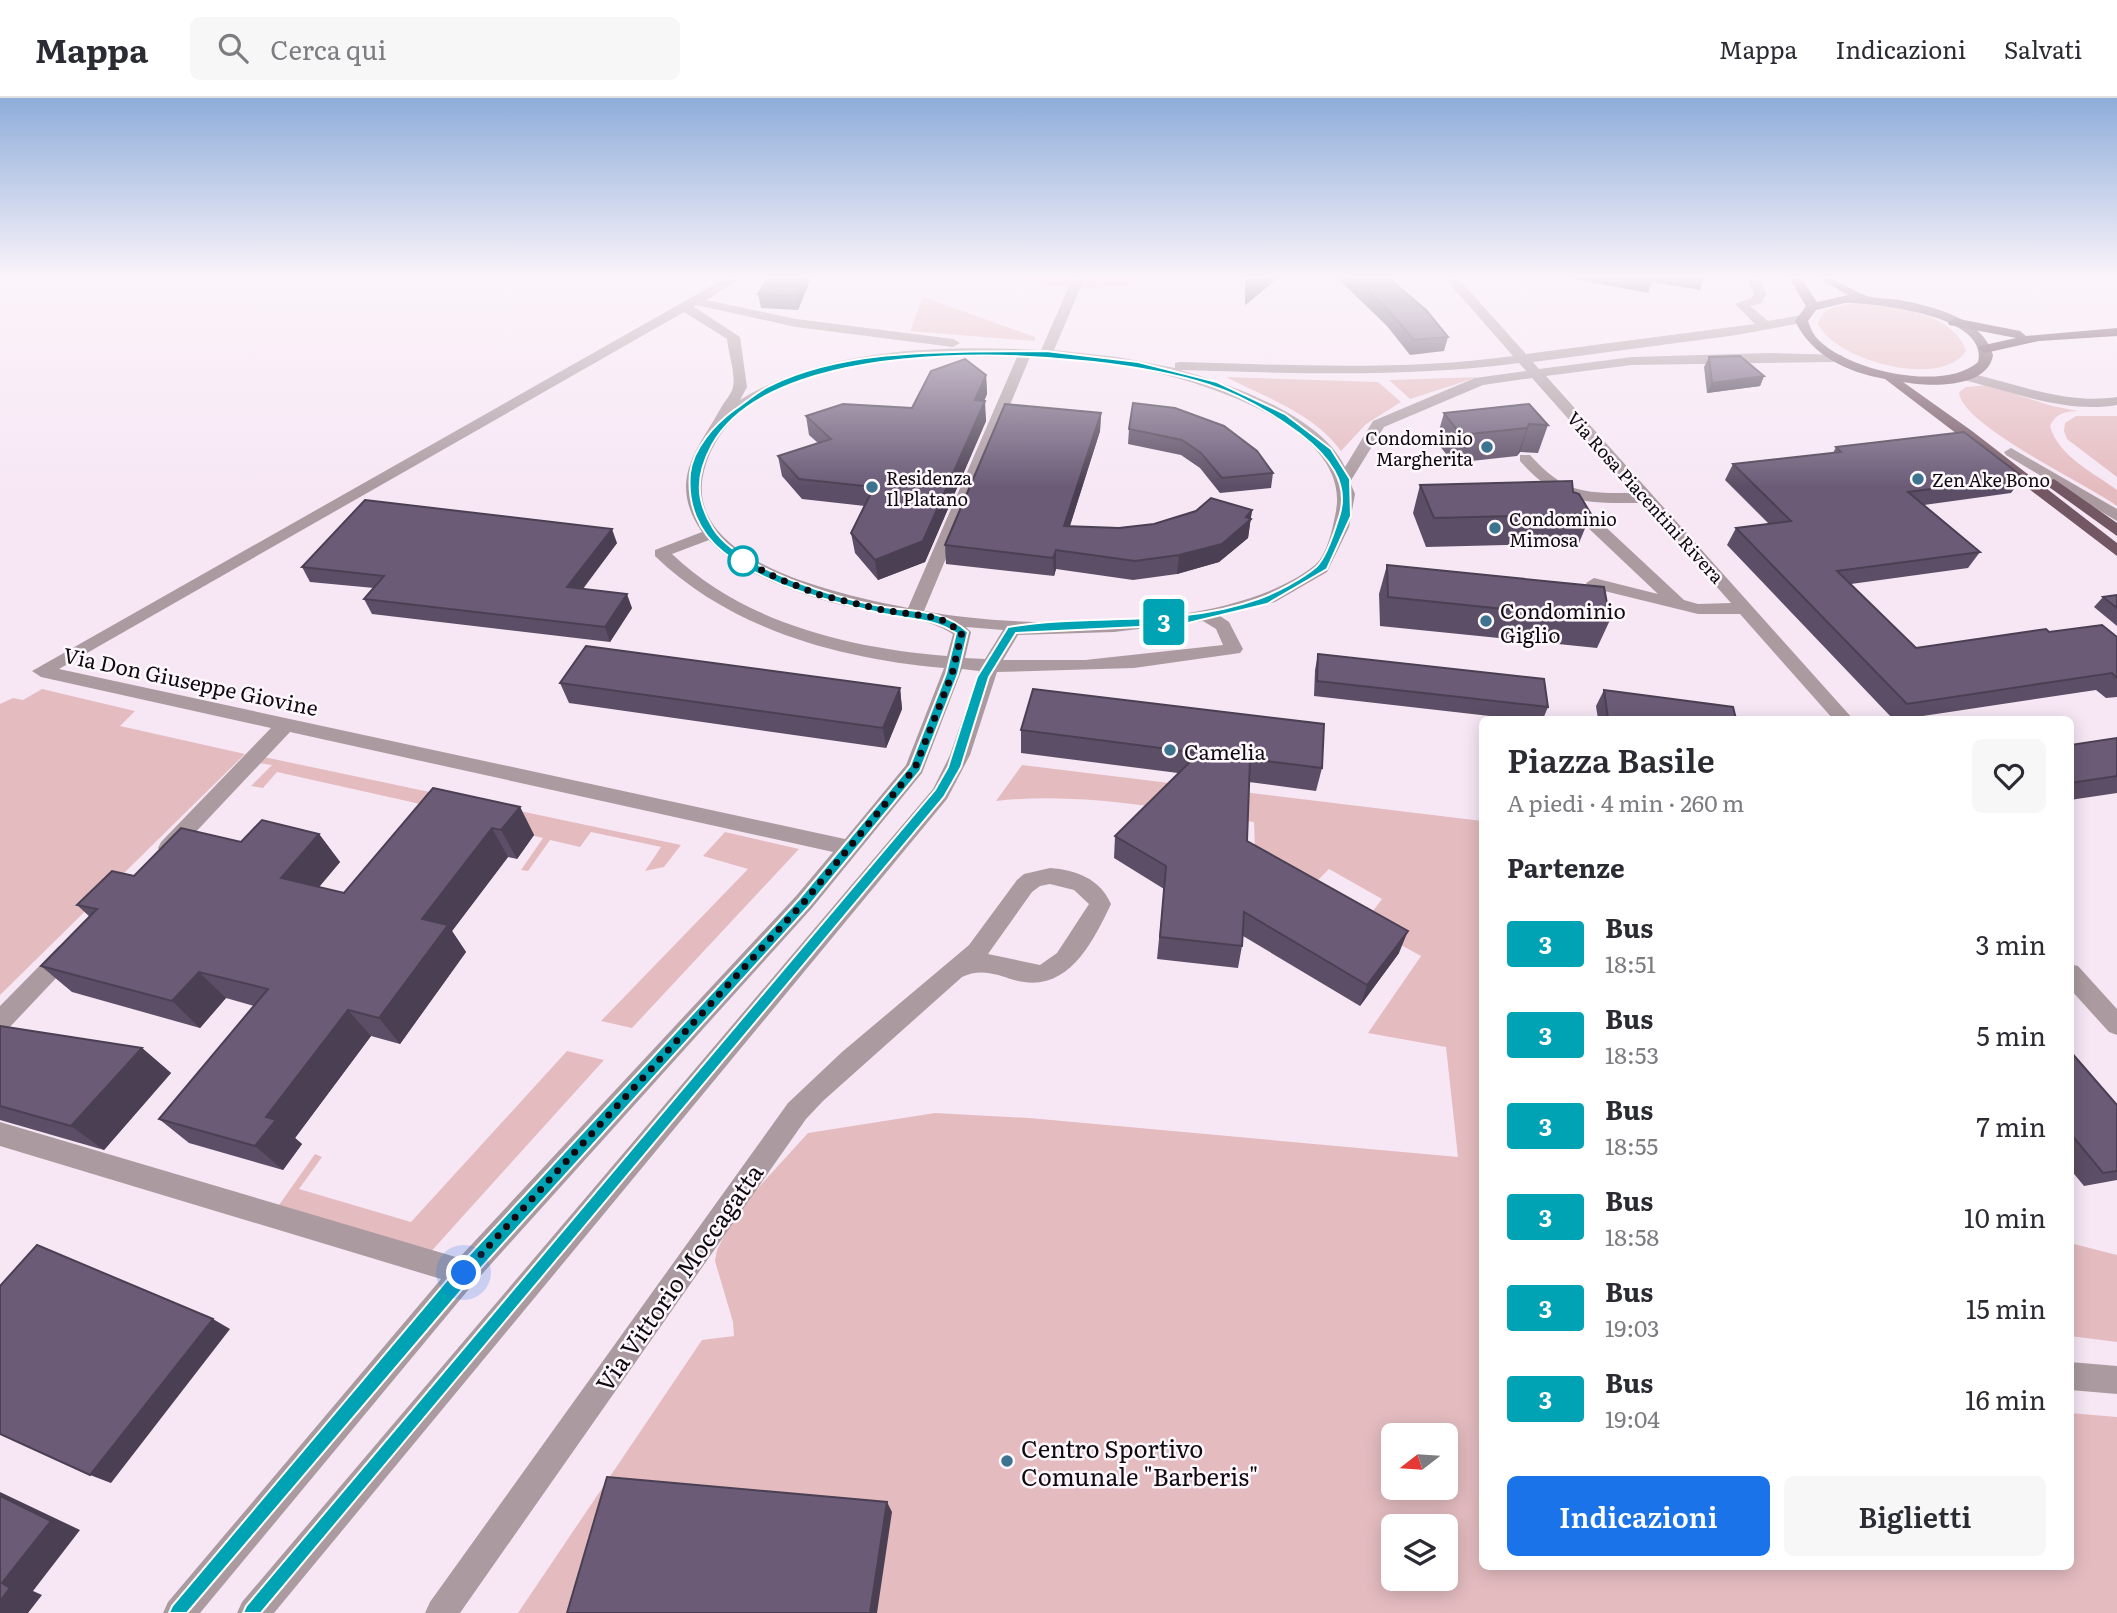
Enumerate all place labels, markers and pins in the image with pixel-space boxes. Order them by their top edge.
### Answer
place label: Condominio Margherita [1365,424,1473,472]
marker: Condominio Margherita [1479,439,1495,455]
place label: Residenza Il Platano [886,464,972,512]
place label: Zen Ake Bono [1932,466,2050,493]
marker: Zen Ake Bono [1910,471,1926,487]
marker: Residenza Il Platano [864,479,880,495]
place label: Condominio Mimosa [1509,505,1617,553]
marker: Condominio Mimosa [1487,520,1503,536]
unlabelled marker [728,546,758,576]
place label: Condominio Giglio [1500,594,1626,649]
marker: Condominio Giglio [1478,613,1494,629]
place label: Camelia [1184,735,1266,766]
marker: Camelia [1162,742,1178,758]
place label: Centro Sportivo Comunale "Barberis" [1021,1430,1258,1493]
marker: Centro Sportivo Comunale "Barberis" [999,1453,1015,1469]

